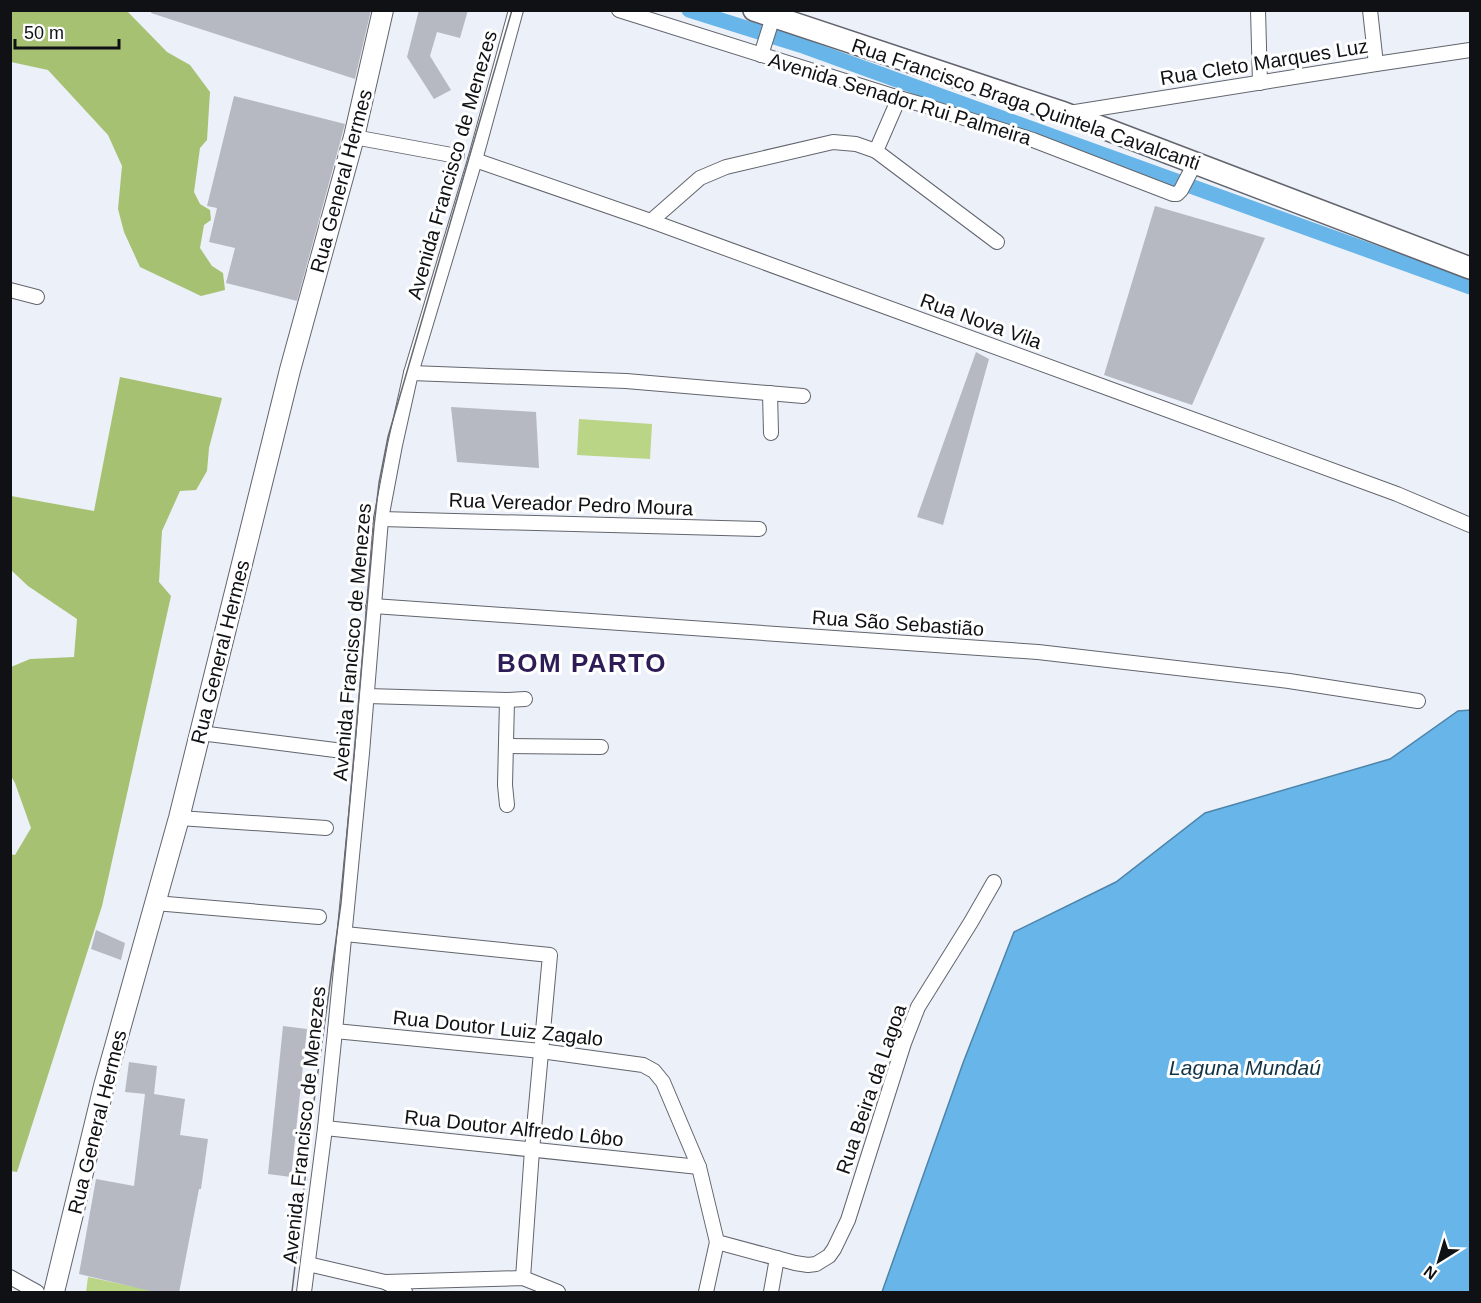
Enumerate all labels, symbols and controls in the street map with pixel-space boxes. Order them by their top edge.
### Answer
scale bar [15,12,118,50]
text: 50 m [24,23,64,43]
street label: Avenida Francisco de Menezes [403,28,501,302]
street label: Rua Francisco Braga Quintela Cavalcanti [849,34,1203,174]
street label: Rua Cleto Marques Luz [1159,35,1369,89]
street label: Avenida Senador Rui Palmeira [766,49,1035,150]
street label: Rua General Hermes [306,87,376,275]
street label: Rua Nova Vila [917,289,1045,353]
street label: Rua Vereador Pedro Moura [448,489,694,519]
street label: Avenida Francisco de Menezes [329,502,375,782]
street label: Rua General Hermes [186,558,254,746]
street label: Rua São Sebastião [811,606,985,640]
district label: BOM PARTO [497,648,667,678]
street label: Avenida Francisco de Menezes [278,985,330,1265]
street label: Rua Beira da Lagoa [832,1000,911,1177]
street label: Rua Doutor Luiz Zagalo [392,1006,604,1050]
street label: Rua General Hermes [63,1028,131,1216]
water label: Laguna Mundaú [1169,1056,1321,1079]
street label: Rua Doutor Alfredo Lôbo [403,1106,625,1150]
north arrow [1409,1231,1469,1291]
text: N [1421,1262,1440,1283]

